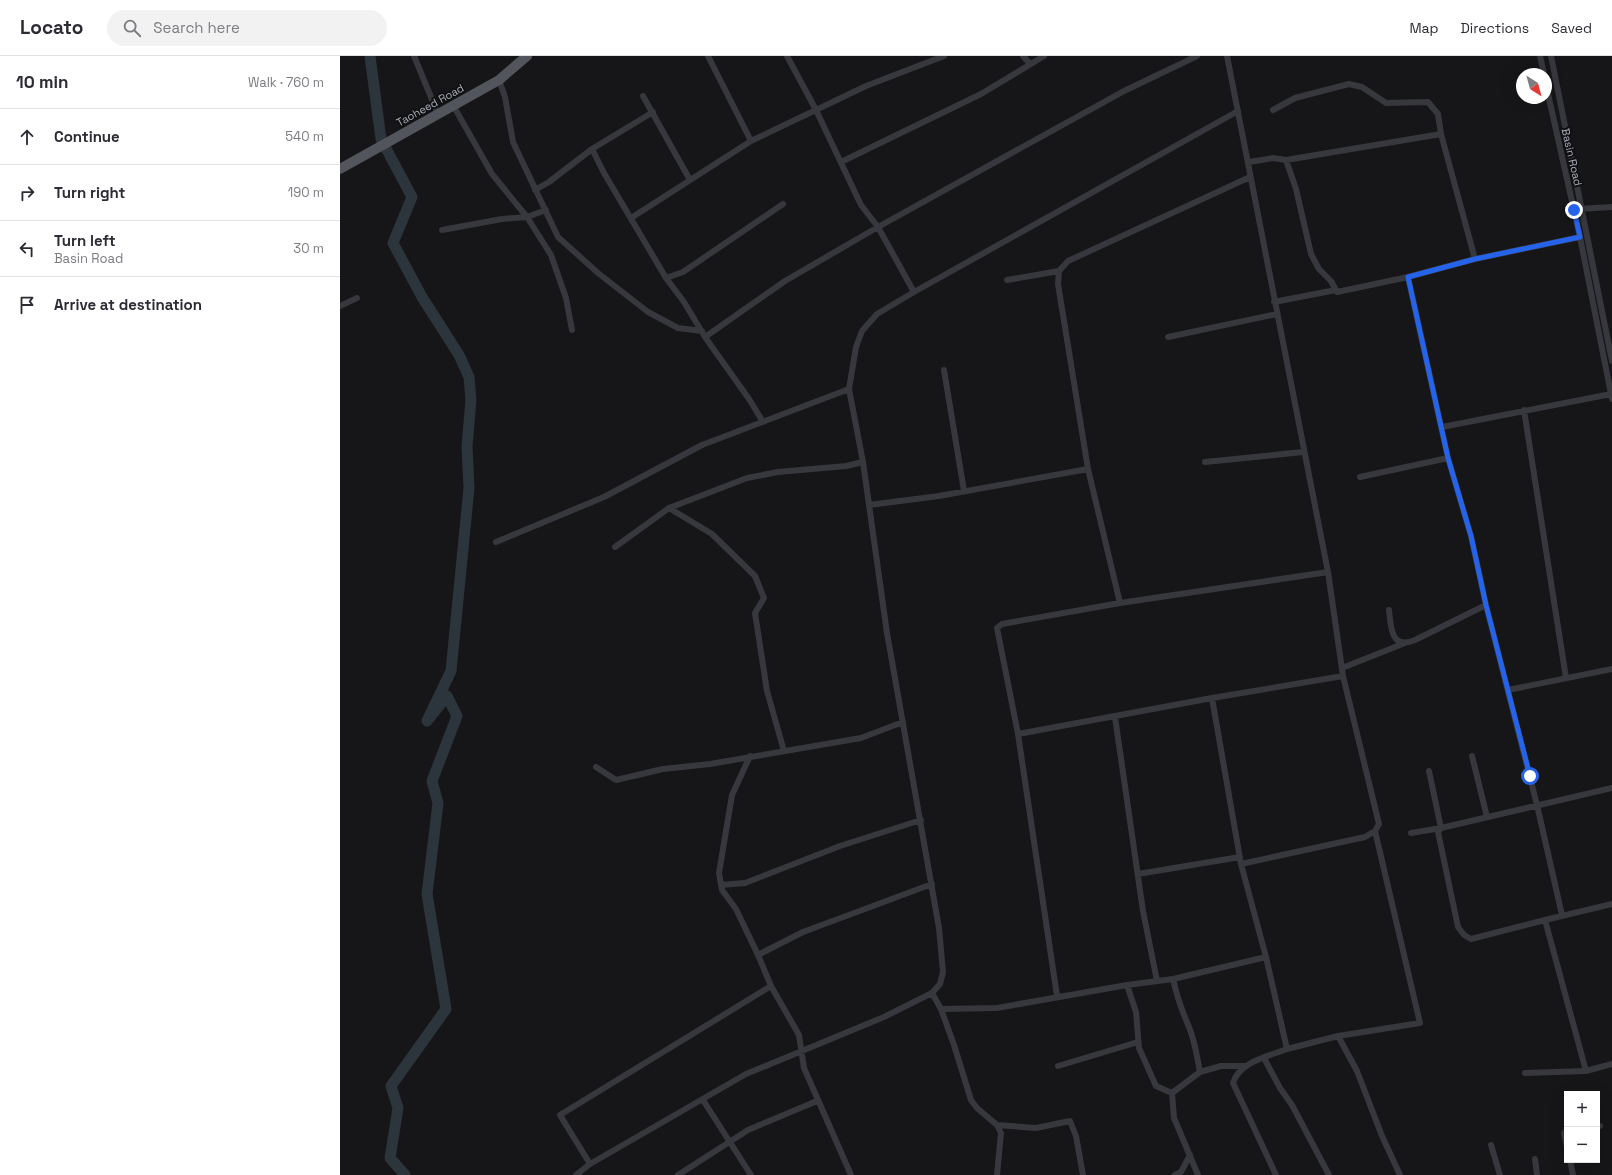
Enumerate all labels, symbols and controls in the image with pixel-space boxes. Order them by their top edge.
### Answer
search box [107,10,387,46]
text: Locato [20,15,83,40]
icon: search [121,17,143,39]
text: Search here [153,18,240,37]
text: Map [1409,19,1439,37]
text: Directions [1461,19,1529,37]
text: Saved [1551,19,1592,37]
north arrow [1516,68,1552,104]
text: 10 min [16,71,69,93]
text: Walk · 760 m [248,74,324,91]
street label: Taoheed Road [394,81,466,129]
icon: ahead [16,126,38,148]
text: Continue [54,127,120,146]
street label: Basin Road [1559,127,1585,187]
text: 540 m [285,128,324,145]
icon: right [16,182,38,204]
text: Turn right [54,183,125,202]
text: 190 m [288,184,324,201]
route end [1565,201,1583,219]
text: Turn left [54,231,116,250]
icon: left [16,238,38,260]
text: 30 m [293,240,324,257]
text: Basin Road [54,250,123,267]
icon: arrive [16,294,38,316]
text: Arrive at destination [54,295,202,314]
route start [1521,767,1539,785]
map controls [1564,1091,1600,1163]
button: + [1564,1091,1600,1127]
button: − [1564,1127,1600,1163]

